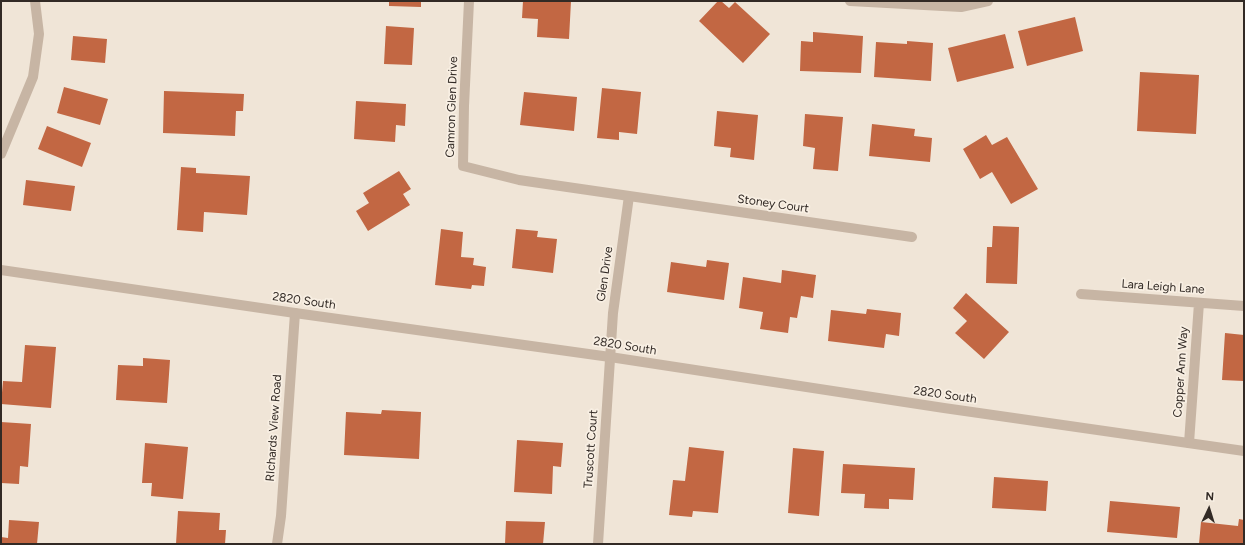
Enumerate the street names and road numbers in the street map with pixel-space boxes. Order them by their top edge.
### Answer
street label: Camron Glen Drive [443,56,461,158]
street label: Stoney Court [736,192,810,216]
street label: Glen Drive [594,245,616,303]
street label: Lara Leigh Lane [1121,277,1205,297]
street label: 2820 South [271,289,337,313]
street label: Copper Ann Way [1171,326,1191,418]
street label: 2820 South [592,334,658,358]
street label: RIchards View Road [263,374,285,482]
street label: 2820 South [912,383,978,407]
street label: Truscott Court [581,409,601,489]

